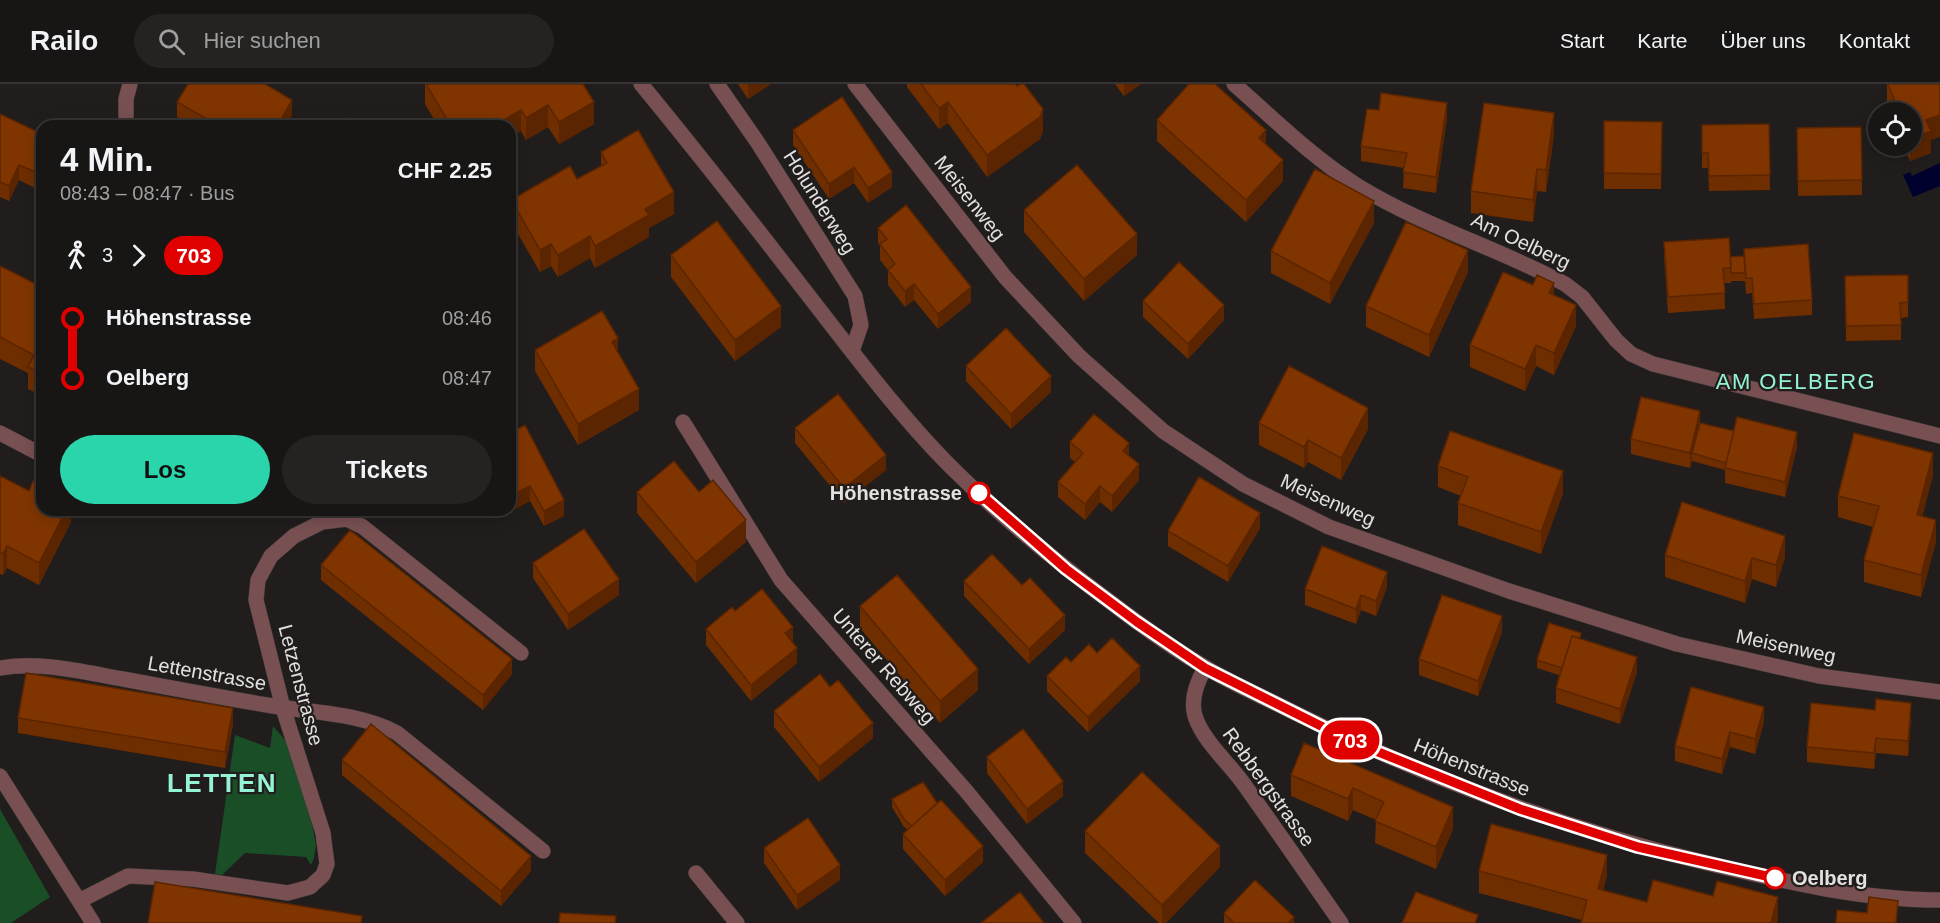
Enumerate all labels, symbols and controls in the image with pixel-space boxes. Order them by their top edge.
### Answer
search box [134,14,554,68]
text: Railo [30,25,98,56]
icon: search [155,25,188,58]
text: Hier suchen [203,28,321,53]
text: Start [1560,29,1604,52]
text: Karte [1637,29,1688,52]
text: Über uns [1721,29,1806,52]
text: Kontakt [1839,29,1910,52]
map controls [1868,102,1922,156]
button: locate [1868,102,1922,156]
text: 4 Min. [60,141,154,178]
street label: Holunderweg [779,146,861,258]
street label: Meisenweg [930,151,1010,245]
text: CHF 2.25 [398,158,492,183]
text: 08:43 – 08:47 · Bus [60,182,235,204]
street label: Am Oelberg [1468,208,1574,274]
icon: walk [60,239,93,272]
icon: forward [122,239,155,272]
text: 3 [102,244,113,266]
text: 703 [176,244,211,267]
text: Höhenstrasse [106,305,252,330]
text: 08:46 [442,307,492,329]
text: Oelberg [106,365,189,390]
text: 08:47 [442,367,492,389]
district label: AM OELBERG [1716,369,1876,394]
button: Los [60,435,270,504]
button: Tickets [282,435,492,504]
street label: Meisenweg [1277,469,1379,531]
place label: Höhenstrasse [830,482,962,504]
marker: Höhenstrasse [968,482,990,504]
street label: Unterer Rebweg [828,604,940,728]
street label: Letzenstrasse [274,622,328,748]
street label: Meisenweg [1734,625,1838,667]
street label: Lettenstrasse [146,652,268,694]
line badge: 703 [1316,720,1384,760]
street label: Rebbergstrasse [1219,723,1319,851]
text: 703 [1332,729,1368,752]
street label: Höhenstrasse [1411,734,1533,800]
district label: LETTEN [167,768,277,798]
marker: Oelberg [1764,867,1786,889]
place label: Oelberg [1792,867,1868,889]

